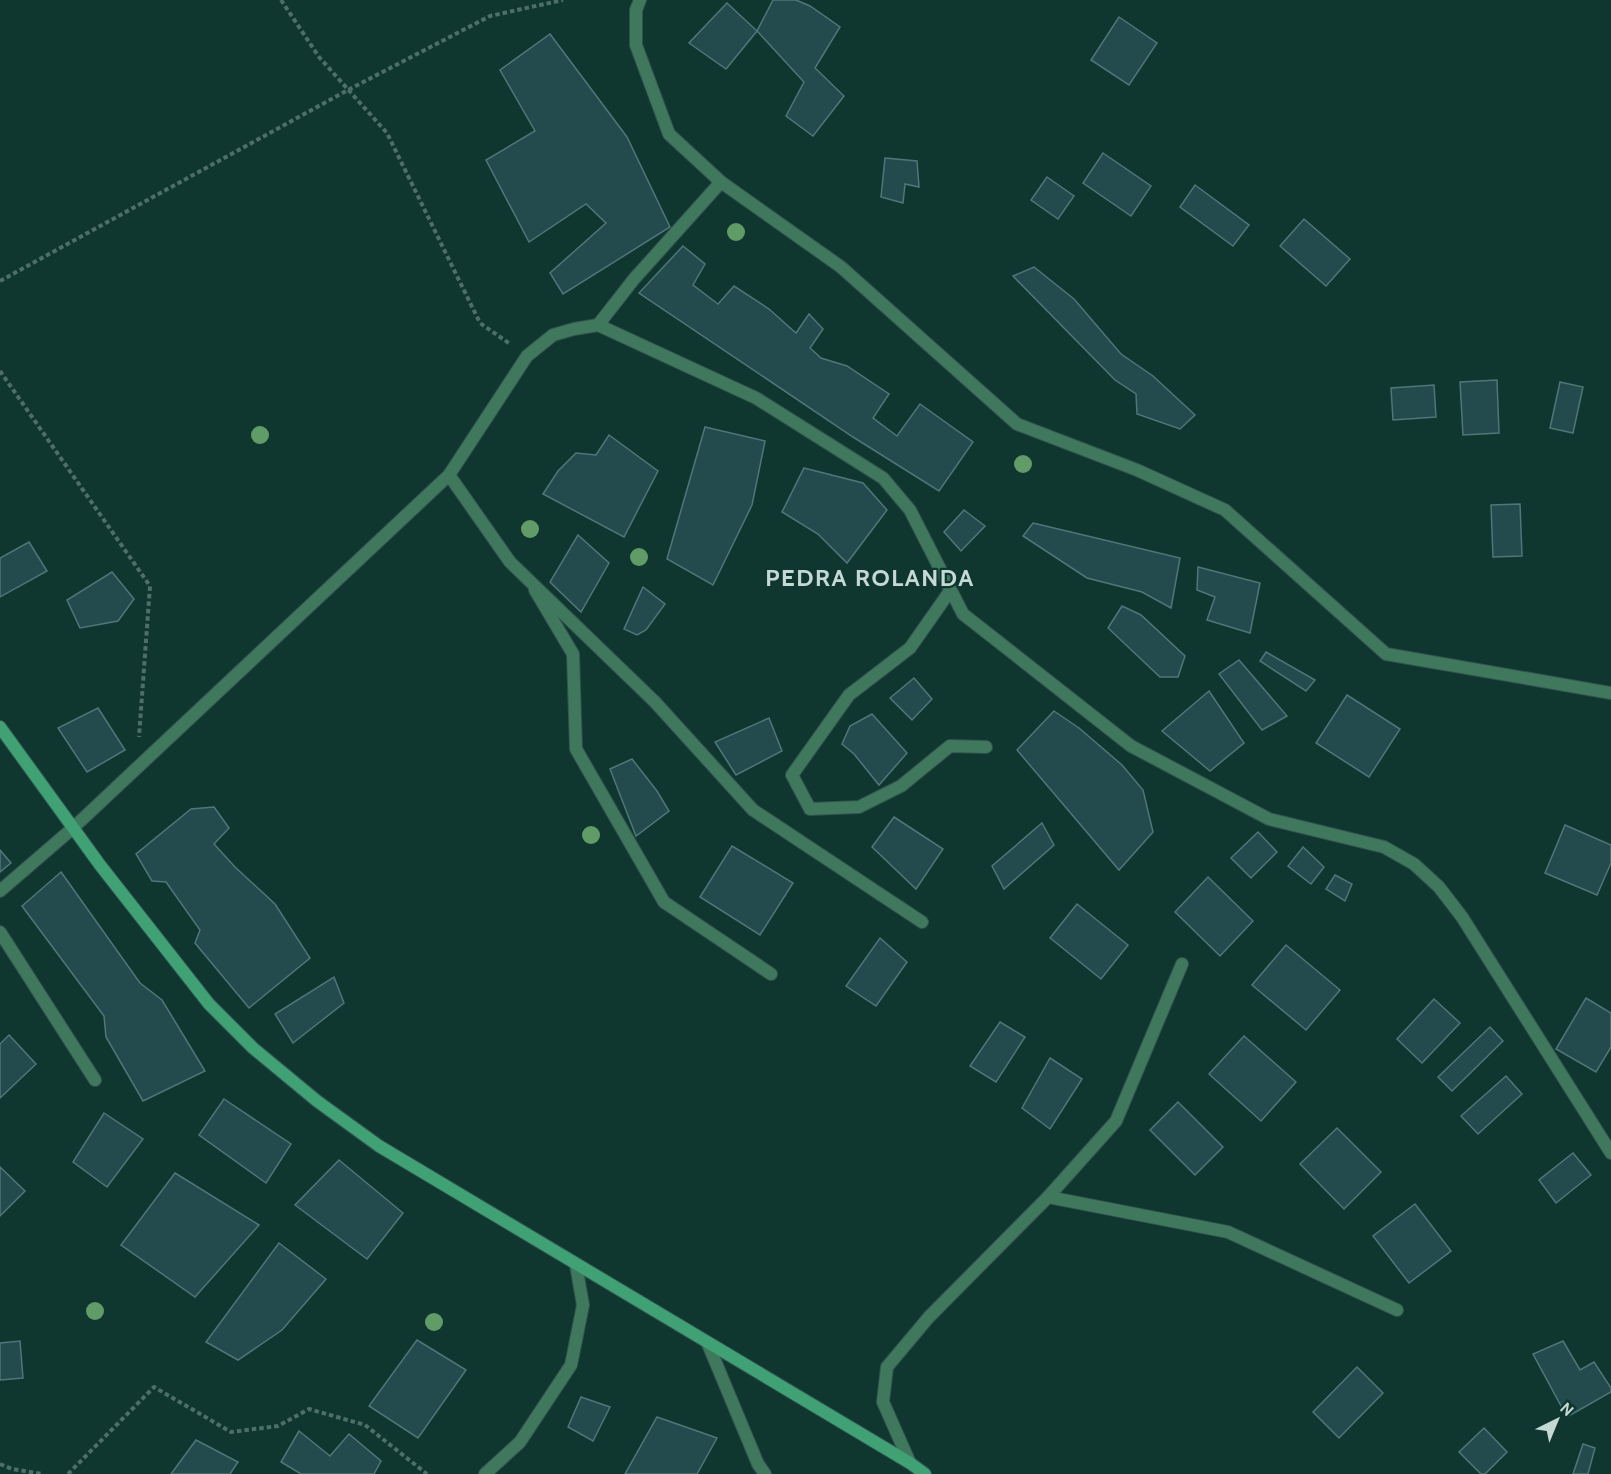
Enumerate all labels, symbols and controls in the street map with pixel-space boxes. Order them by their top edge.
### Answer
district label: PEDRA ROLANDA [765,563,975,592]
north arrow [1527,1390,1587,1450]
text: N [1556,1399,1578,1420]

